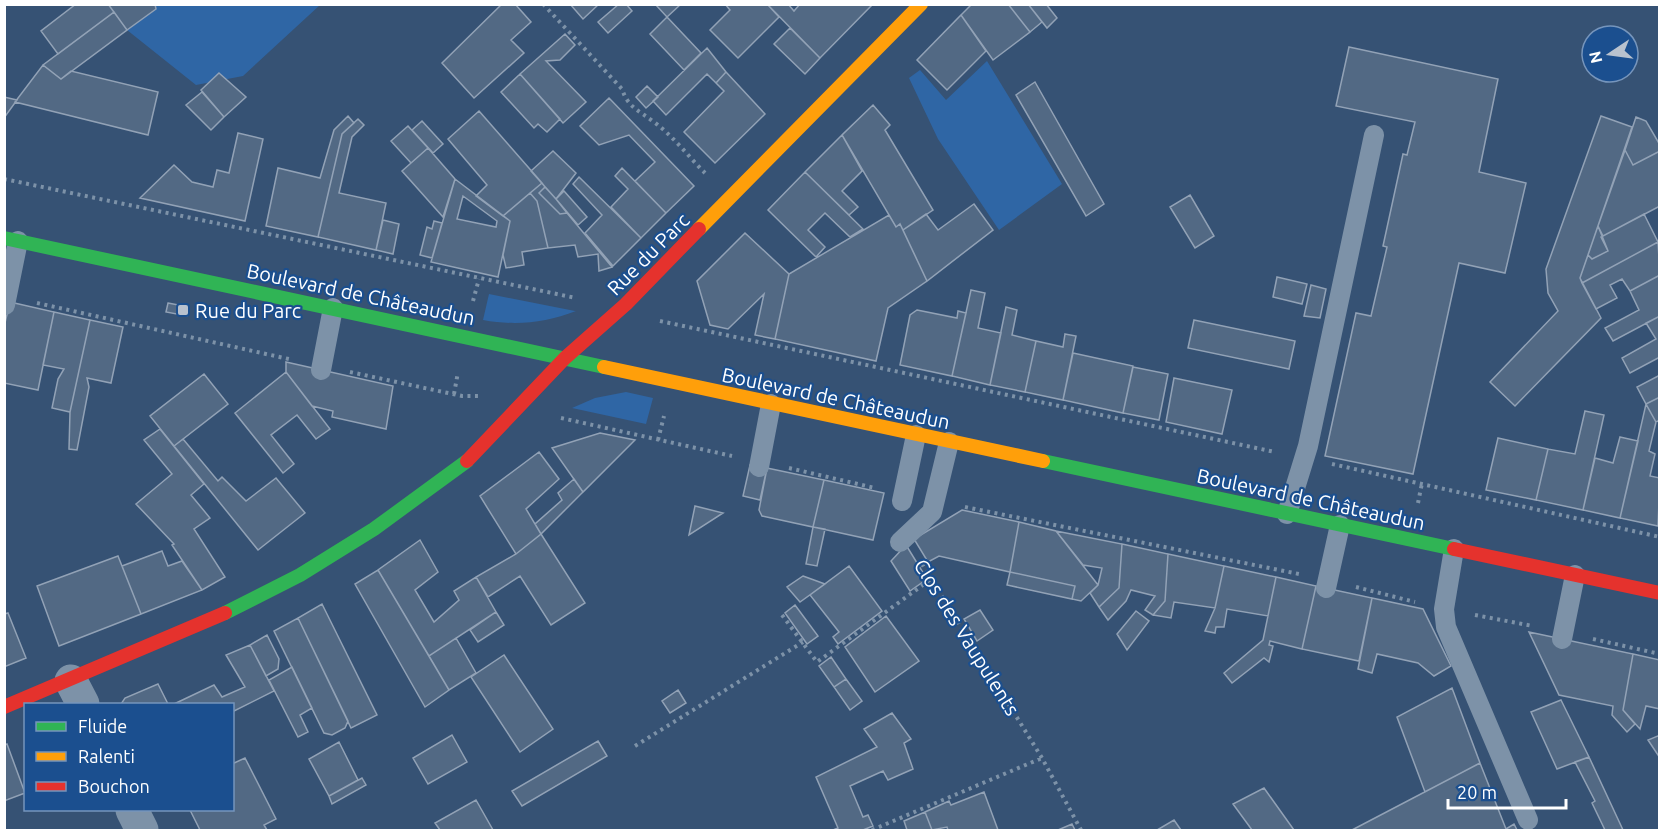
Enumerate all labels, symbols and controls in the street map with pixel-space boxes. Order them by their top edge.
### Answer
north arrow [1580,24,1640,84]
text: N [1585,50,1605,65]
street label: Rue du Parc [602,208,694,300]
street label: Boulevard de Châteaudun [245,259,477,329]
place label: Rue du Parc [195,299,301,322]
marker: Rue du Parc [176,303,190,317]
street label: Boulevard de Châteaudun [720,363,952,433]
street label: Boulevard de Châteaudun [1195,464,1427,534]
street label: Clos des Vaupulents [910,555,1024,719]
legend [24,703,234,811]
text: Fluide [78,716,127,736]
text: Ralenti [78,746,135,766]
scale bar [1448,772,1566,810]
text: Bouchon [78,776,150,796]
text: 20 m [1457,782,1497,802]

